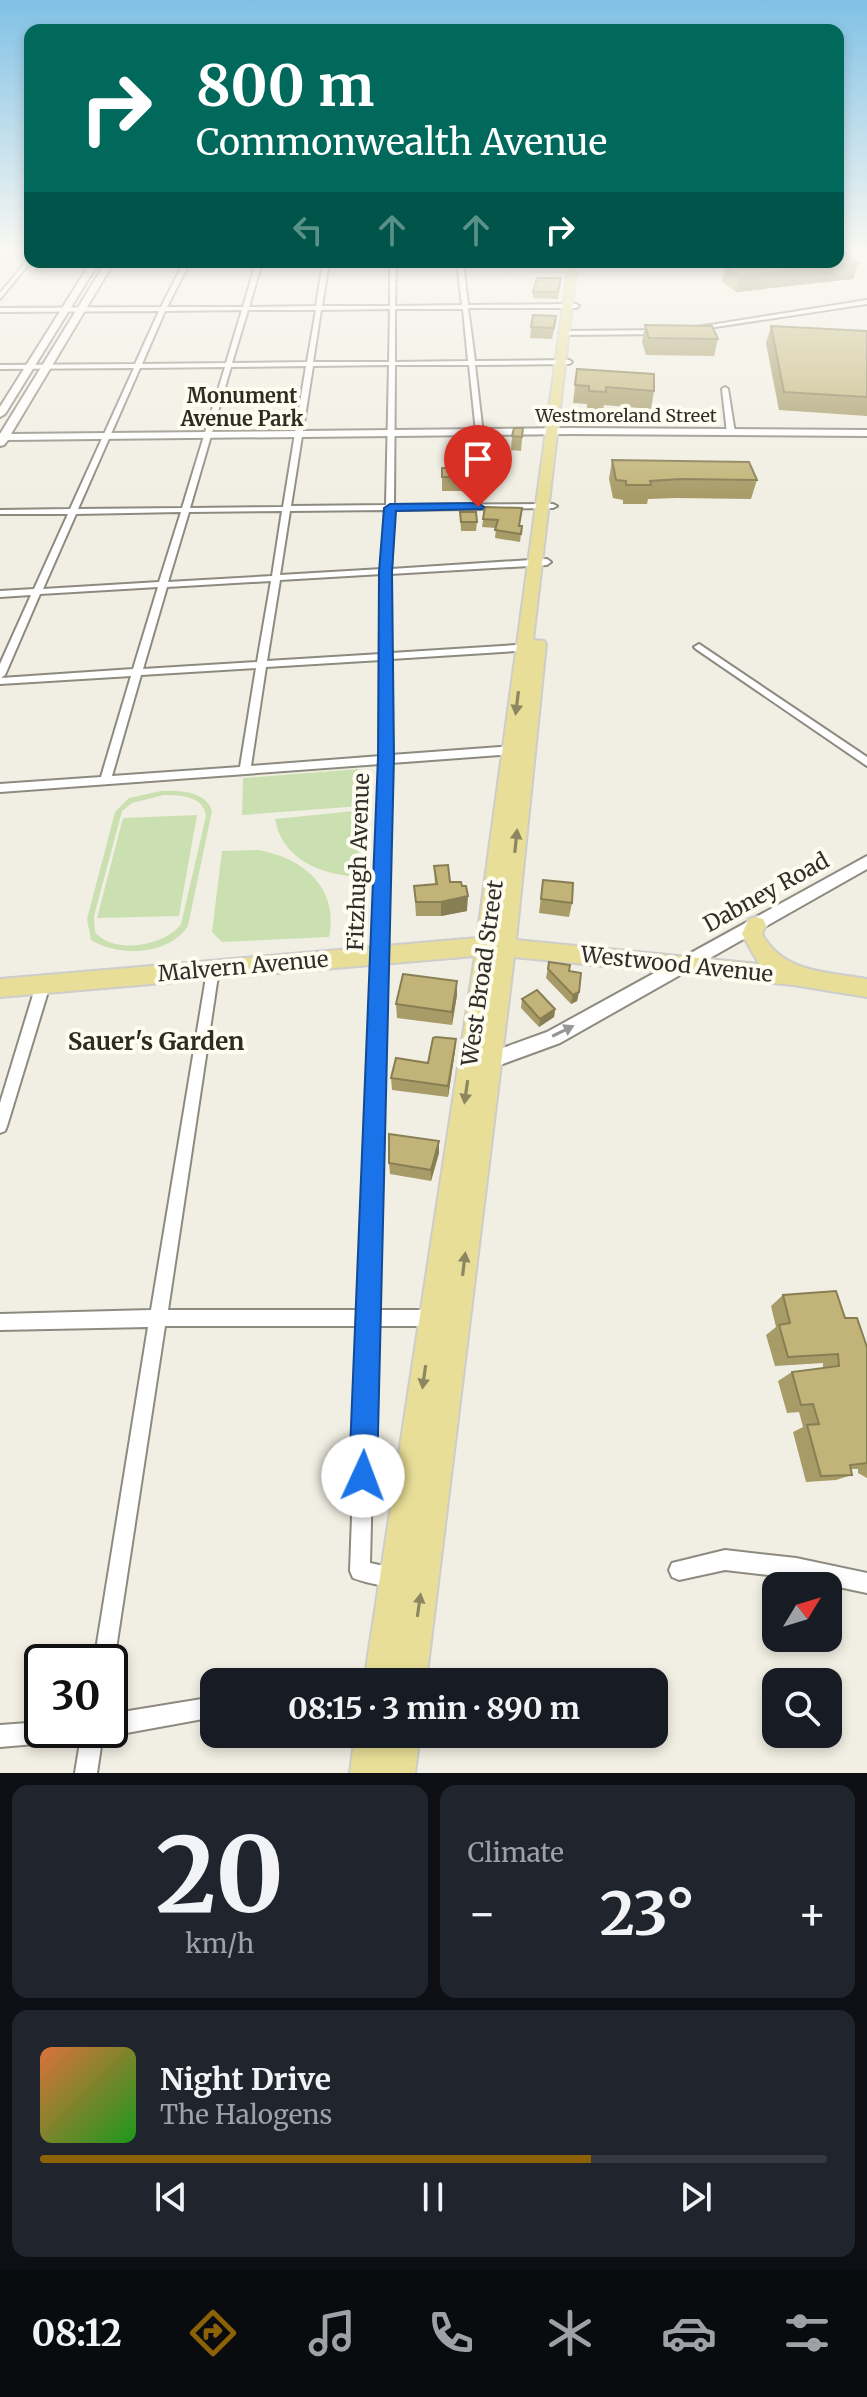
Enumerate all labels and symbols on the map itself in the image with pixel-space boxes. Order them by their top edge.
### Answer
district label: Monument Avenue Park [180,383,303,431]
street label: Westmoreland Street [534,404,717,427]
pin [444,425,512,507]
one-way arrow [510,691,523,716]
street label: Fitzhugh Avenue [341,773,375,951]
one-way arrow [510,828,523,853]
street label: Dabney Road [698,846,834,938]
street label: West Broad Street [455,878,509,1069]
street label: Westwood Avenue [578,940,775,988]
street label: Malvern Avenue [157,945,329,987]
one-way arrow [551,1024,575,1038]
district label: Sauer's Garden [68,1026,244,1057]
one-way arrow [459,1080,472,1105]
one-way arrow [458,1251,471,1276]
one-way arrow [417,1365,430,1390]
position arrow [321,1434,405,1518]
north arrow [762,1572,842,1652]
one-way arrow [413,1592,426,1617]
speed limit sign: 30 [24,1644,128,1748]

